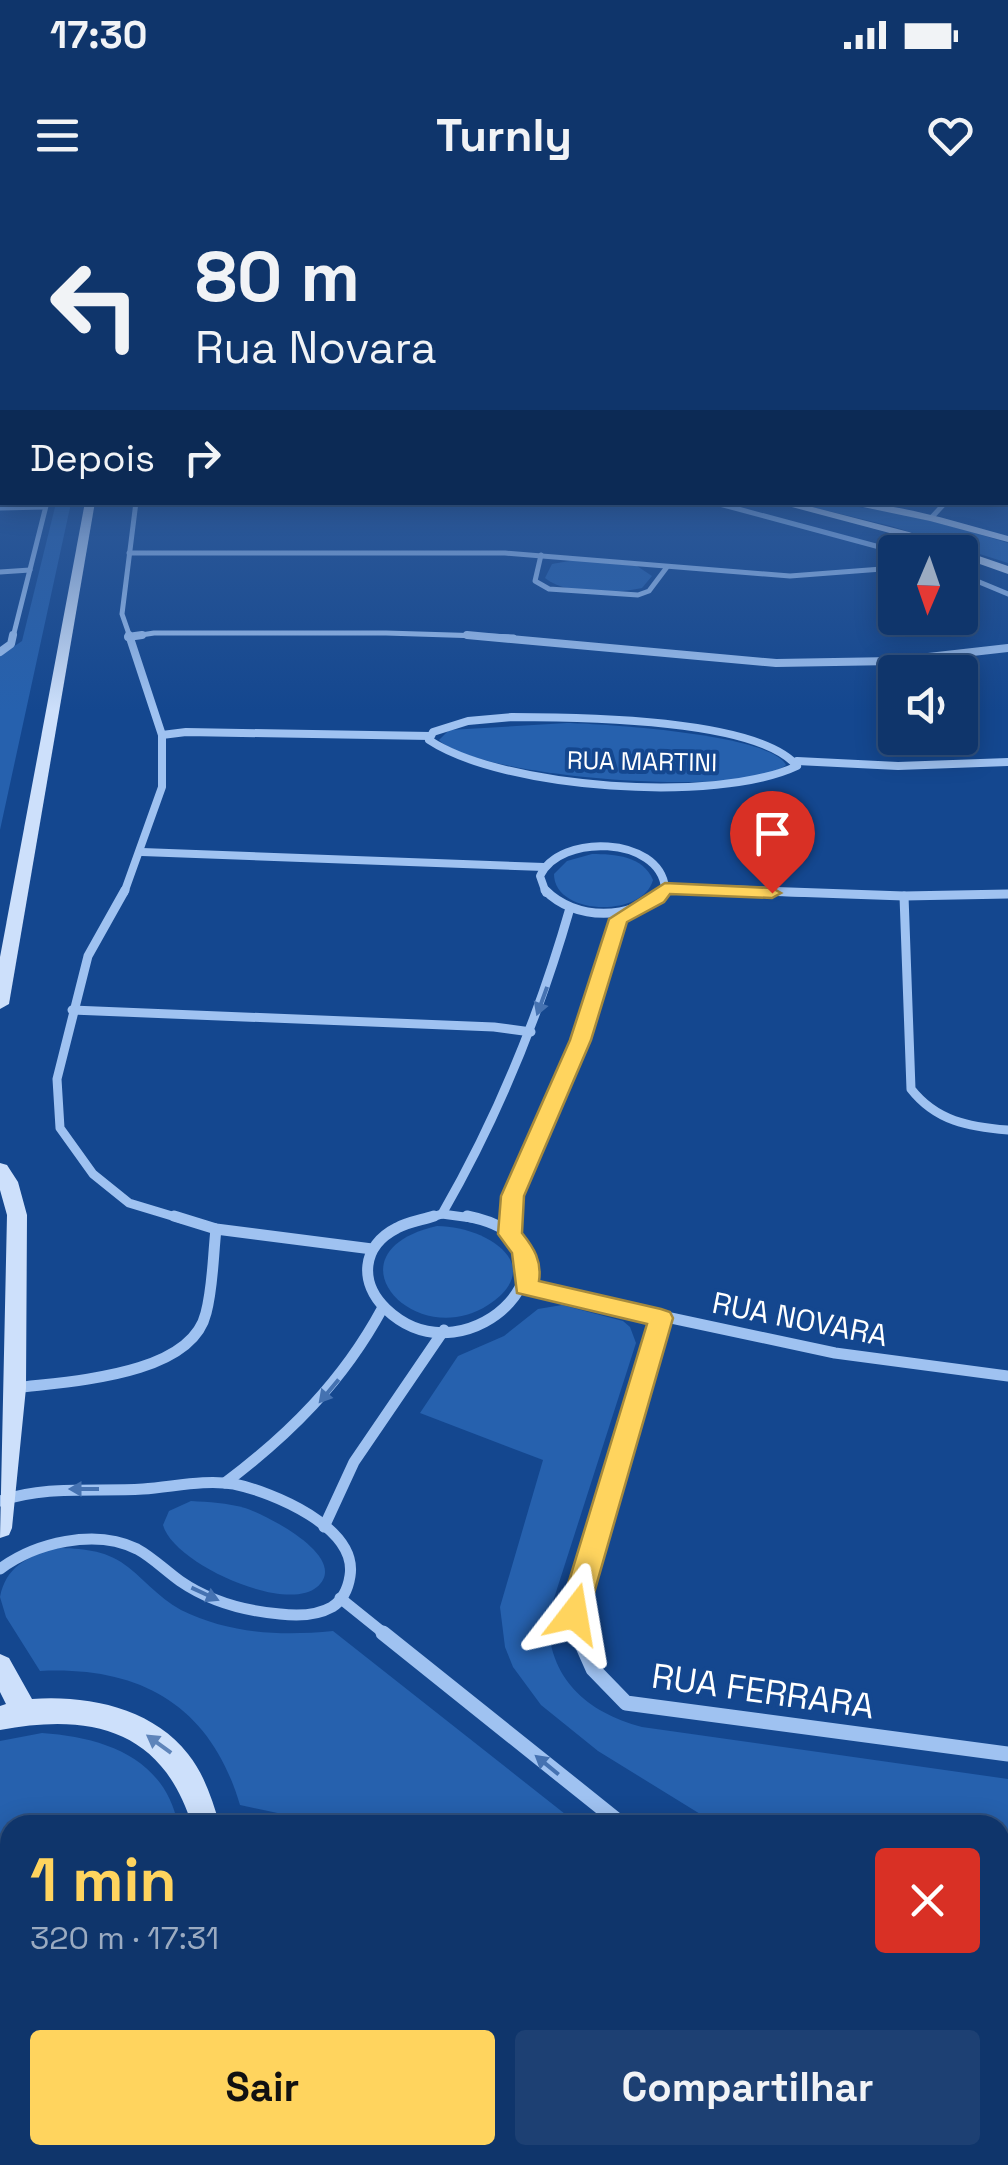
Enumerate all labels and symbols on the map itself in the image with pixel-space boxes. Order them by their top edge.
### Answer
north arrow [878,535,978,635]
street label: RUA MARTINI [567,744,717,778]
pin [730,791,815,894]
one-way arrow [534,986,549,1016]
street label: RUA NOVARA [709,1283,891,1355]
one-way arrow [319,1378,340,1403]
one-way arrow [67,1481,99,1497]
position arrow [522,1562,626,1666]
one-way arrow [191,1586,220,1603]
street label: RUA FERRARA [649,1654,877,1728]
one-way arrow [146,1734,172,1754]
one-way arrow [534,1755,559,1776]

